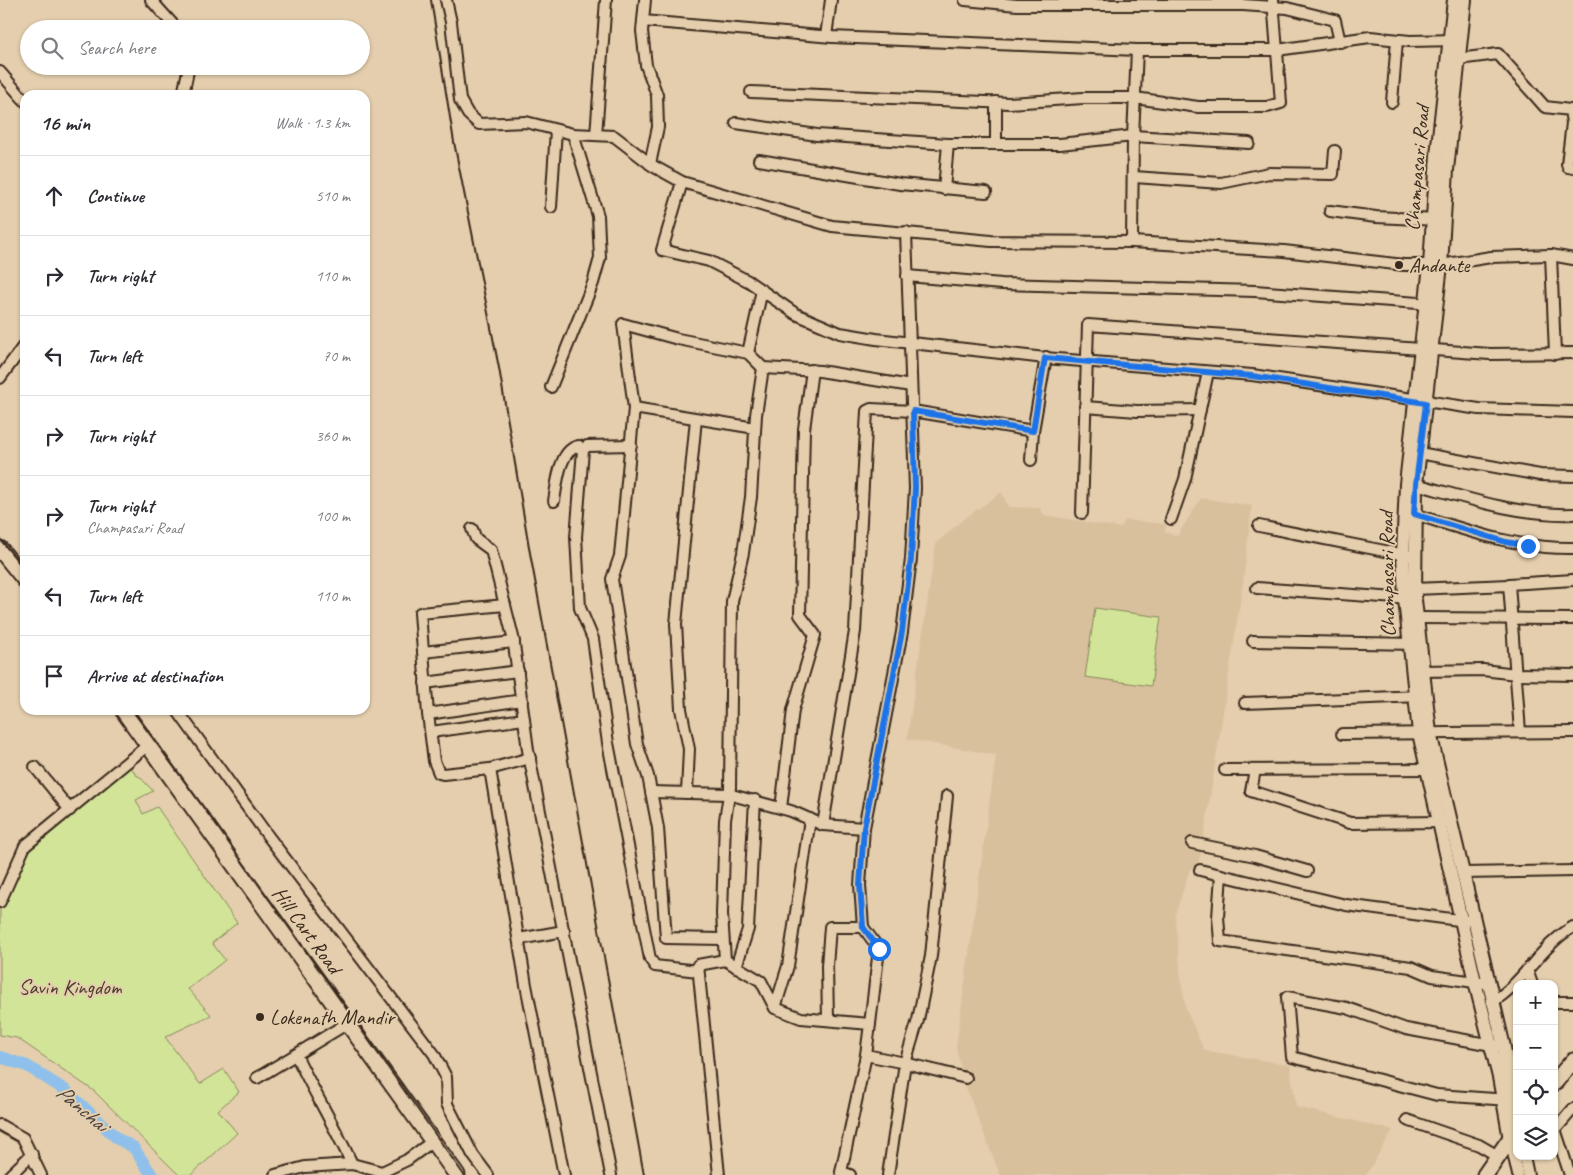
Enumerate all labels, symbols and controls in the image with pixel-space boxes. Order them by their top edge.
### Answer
search box [20,20,370,75]
icon: search [38,34,66,62]
text: Search here [78,36,155,60]
street label: Champasari Road [1399,102,1436,232]
text: 16 min [40,110,90,136]
text: Walk · 1.3 km [275,113,350,133]
icon: ahead [40,182,68,210]
text: Continue [87,184,144,208]
text: 510 m [316,186,350,206]
place label: Andante [1409,252,1471,278]
marker: Andante [1393,259,1405,271]
icon: right [40,262,68,290]
text: Turn right [87,264,154,288]
text: 110 m [316,266,350,286]
icon: left [40,342,68,370]
text: Turn left [87,344,142,368]
text: 70 m [323,346,350,366]
icon: right [40,422,68,450]
text: Turn right [87,424,154,448]
text: 360 m [316,426,350,446]
text: Turn right [87,494,154,518]
icon: right [40,502,68,530]
text: 100 m [316,506,350,526]
street label: Champasari Road [1373,508,1401,637]
text: Champasari Road [87,518,183,538]
route end [1517,535,1540,558]
icon: left [40,582,68,610]
text: Turn left [87,584,142,608]
text: 110 m [316,586,350,606]
icon: arrive [40,662,68,690]
text: Arrive at destination [87,664,223,688]
street label: Hill Cart Road [267,881,350,982]
route start [868,938,891,961]
park label: Savin Kingdom [19,974,123,1000]
map controls [1513,980,1558,1160]
button: + [1513,980,1558,1025]
place label: Lokenath Mandir [270,1004,397,1030]
marker: Lokenath Mandir [254,1011,266,1023]
button: − [1513,1025,1558,1070]
button: locate [1513,1070,1558,1115]
water label: Panchai [50,1078,118,1142]
button: layers [1513,1115,1558,1160]

